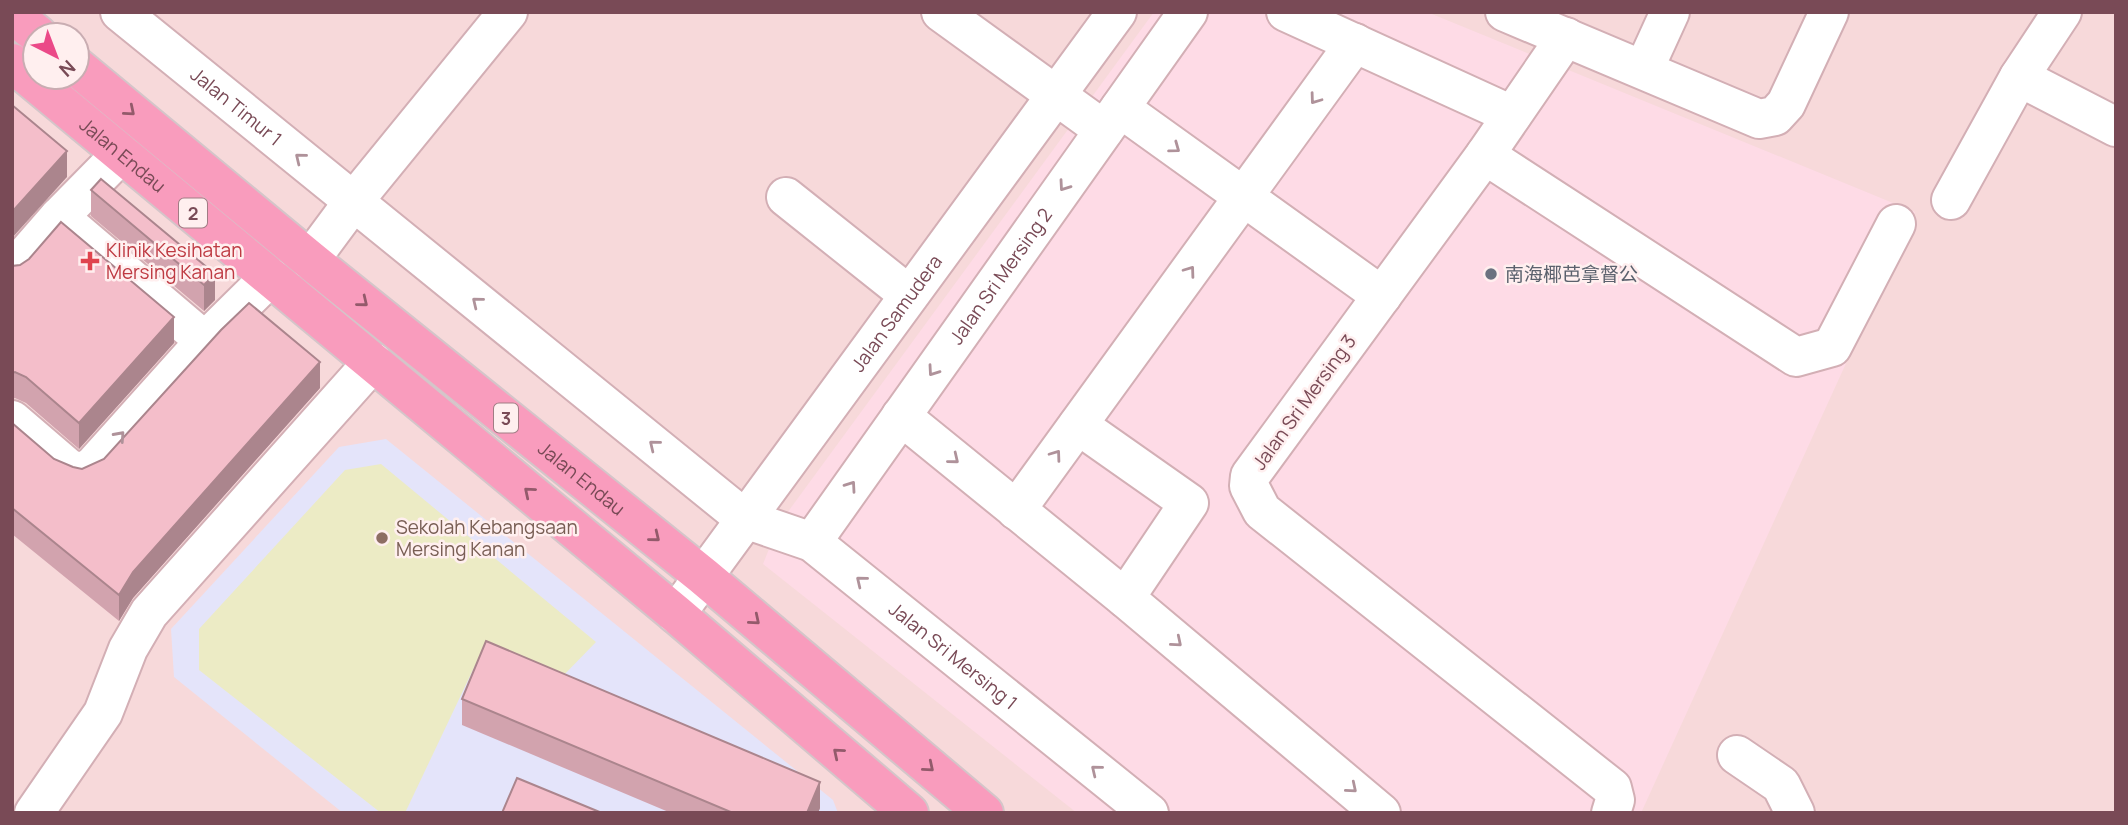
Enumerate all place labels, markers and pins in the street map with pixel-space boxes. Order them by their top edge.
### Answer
place label: Klinik Kesihatan Mersing Kanan [106,237,242,285]
marker: Klinik Kesihatan Mersing Kanan [80,251,100,271]
place label: 南海椰芭拿督公 [1505,261,1638,287]
marker: 南海椰芭拿督公 [1483,266,1499,282]
place label: Sekolah Kebangsaan Mersing Kanan [396,514,578,562]
marker: Sekolah Kebangsaan Mersing Kanan [374,530,390,546]

